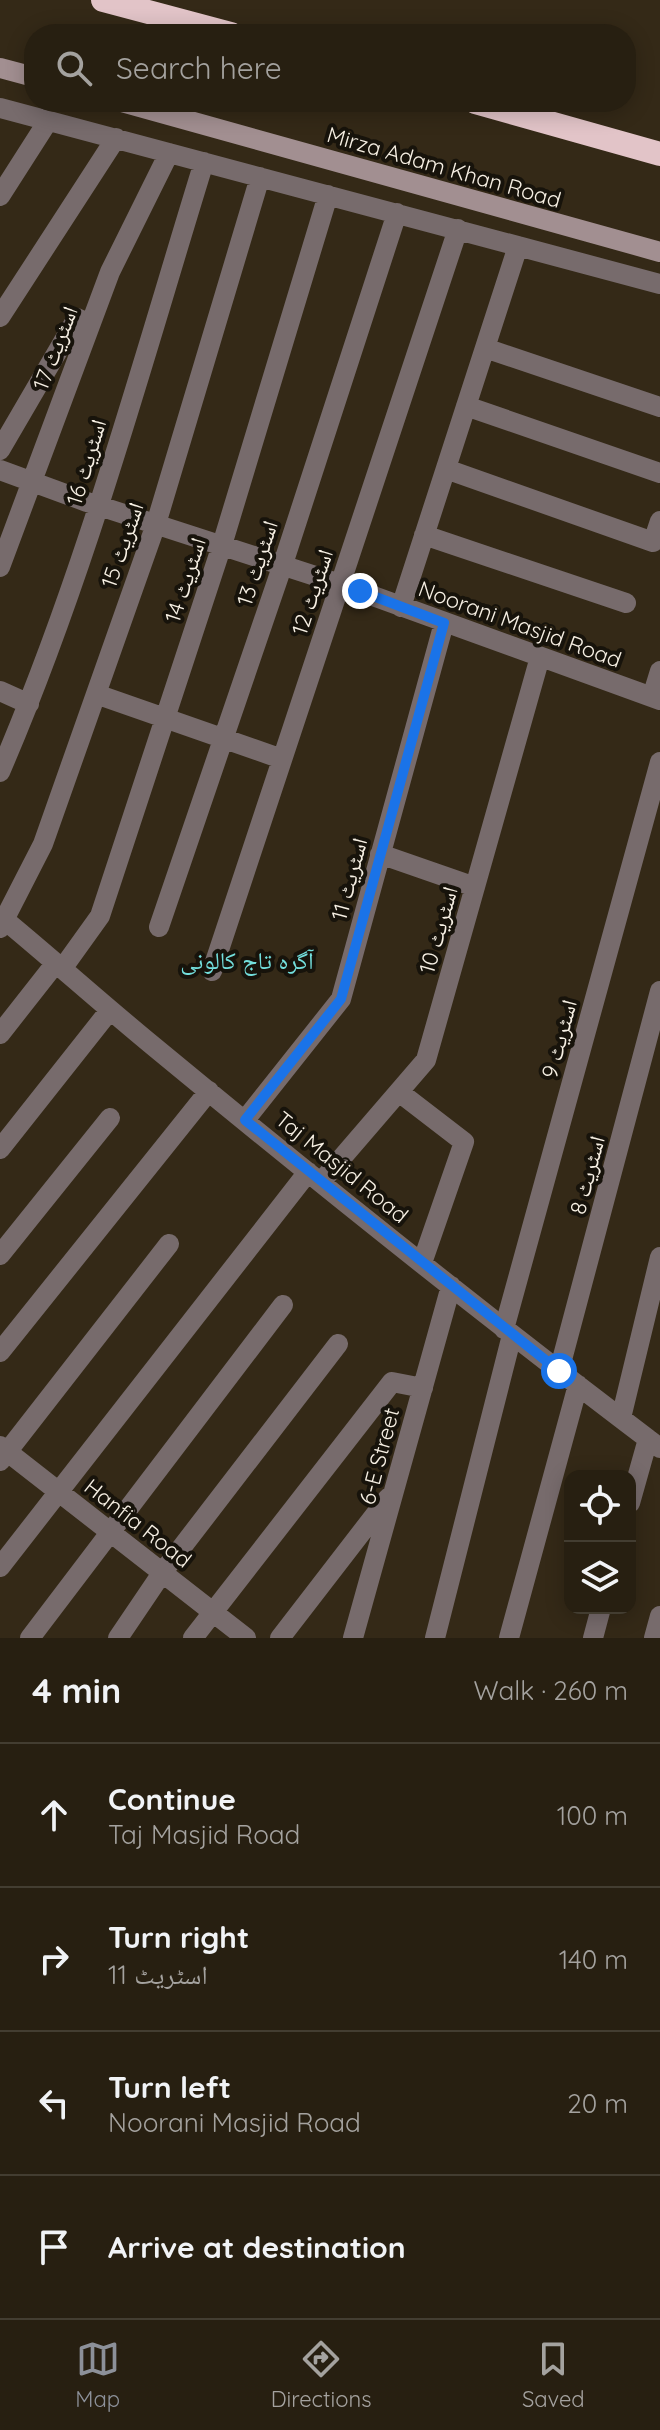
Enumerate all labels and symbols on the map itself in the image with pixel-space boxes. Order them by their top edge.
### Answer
street label: Mirza Adam Khan Road [324,120,564,214]
street label: اسٹریٹ 17 [26,302,84,394]
street label: اسٹریٹ 16 [60,416,112,508]
street label: اسٹریٹ 15 [94,499,150,591]
street label: اسٹریٹ 13 [230,517,284,609]
street label: اسٹریٹ 14 [158,534,212,626]
street label: اسٹریٹ 12 [285,546,339,638]
route end [342,573,378,609]
street label: Noorani Masjid Road [415,574,625,674]
street label: اسٹریٹ 11 [325,835,373,923]
street label: اسٹریٹ 10 [412,883,464,977]
district label: آگرہ تاج کالونی [180,945,315,976]
street label: اسٹریٹ 9 [535,997,583,1081]
street label: Taj Masjid Road [270,1105,414,1229]
street label: اسٹریٹ 8 [563,1133,611,1217]
route start [541,1353,577,1389]
street label: 6-E Street [353,1405,405,1507]
street label: Hanfia Road [79,1472,197,1574]

